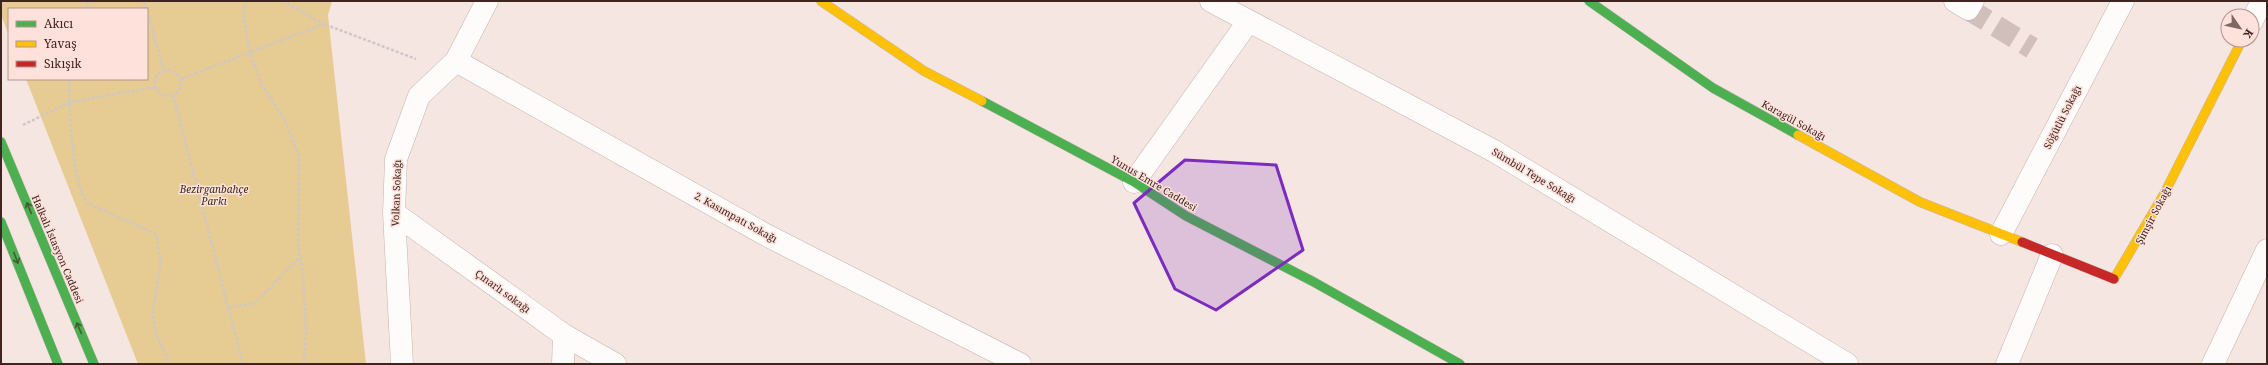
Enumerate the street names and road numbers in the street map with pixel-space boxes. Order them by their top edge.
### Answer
street label: Söğütlü Sokağı [2040,82,2084,151]
street label: Karagül Sokağı [1759,97,1829,144]
street label: Sümbül Tepe Sokağı [1489,144,1579,206]
street label: Yunus Emre Caddesi [1108,151,1200,215]
street label: Volkan Sokağı [388,159,404,227]
street label: Şimşir Sokağı [2132,183,2175,247]
street label: 2. Kasımpatı Sokağı [692,188,781,246]
street label: Halkalı İstasyon Caddesi [29,193,88,306]
street label: Çınarlı sokağı [472,266,534,316]

